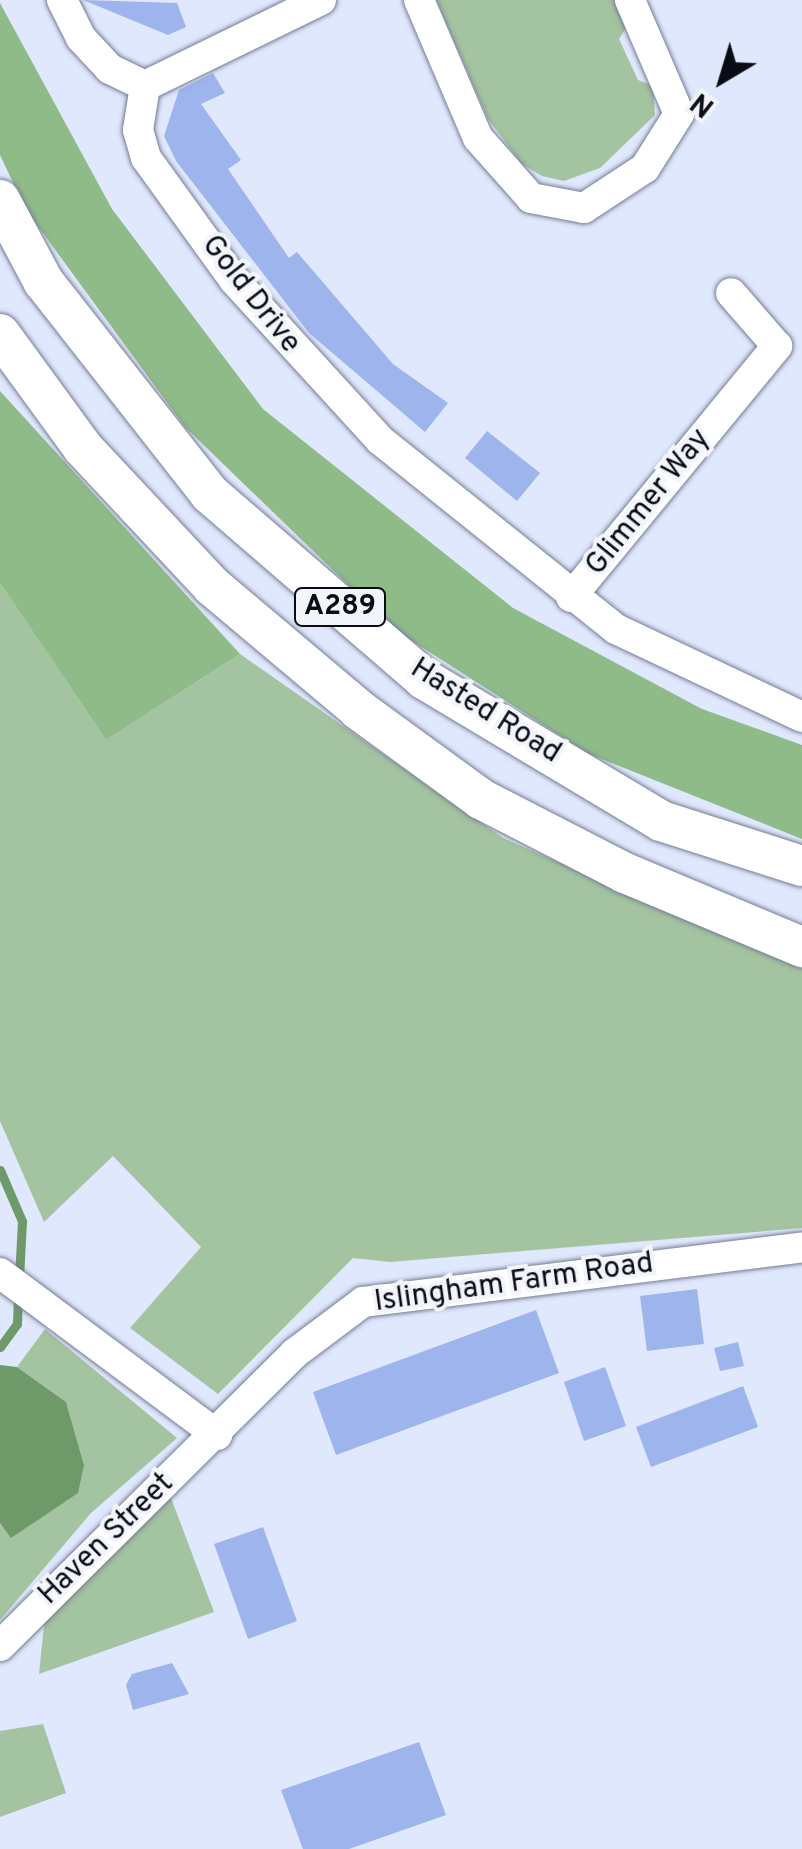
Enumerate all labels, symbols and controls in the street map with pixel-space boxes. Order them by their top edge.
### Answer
north arrow [672,30,772,130]
text: N [685,83,723,124]
street label: Gold Drive [193,229,307,361]
street label: Glimmer Way [579,422,719,584]
road number: A289 [292,584,388,630]
street label: Hasted Road [403,651,567,773]
street label: Islingham Farm Road [372,1247,656,1321]
street label: Haven Street [32,1467,182,1613]

